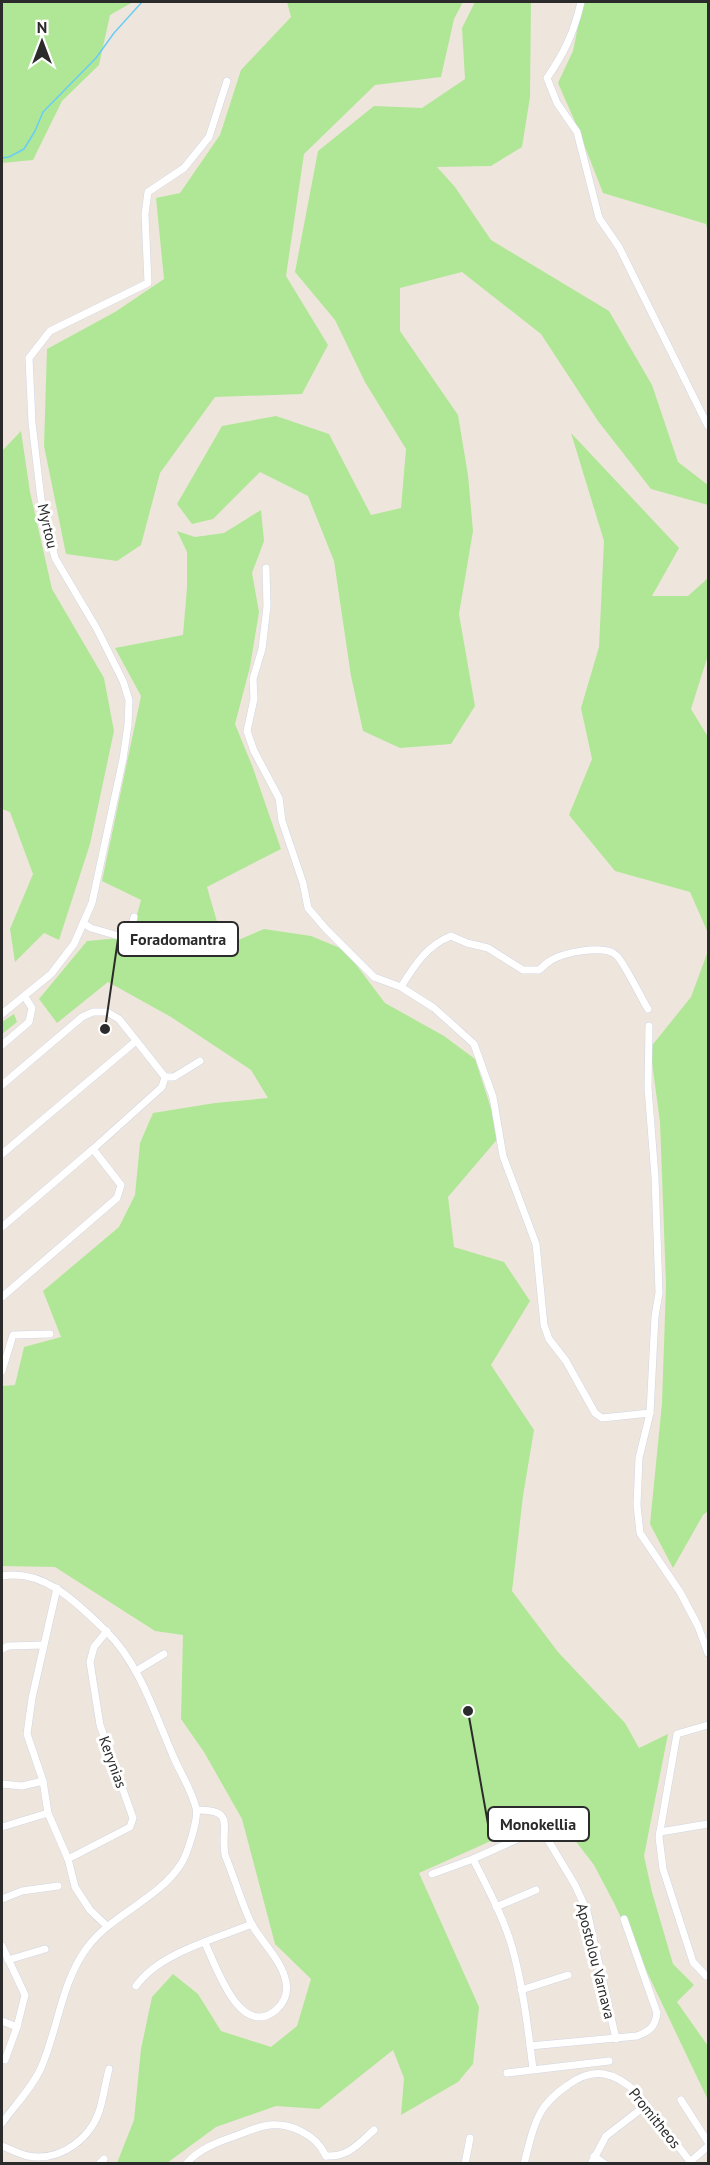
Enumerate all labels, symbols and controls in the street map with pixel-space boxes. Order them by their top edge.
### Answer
north arrow [12,12,72,72]
text: N [37,17,47,37]
street label: Myrtou [34,502,62,550]
callout: Foradomantra [118,922,238,956]
text: Foradomantra [130,929,226,949]
street label: Kerynias [95,1733,131,1791]
callout: Monokellia [488,1807,589,1841]
text: Monokellia [500,1814,576,1834]
street label: Apostolou Varnava [572,1901,620,2021]
street label: Promitheos [625,2084,685,2152]

